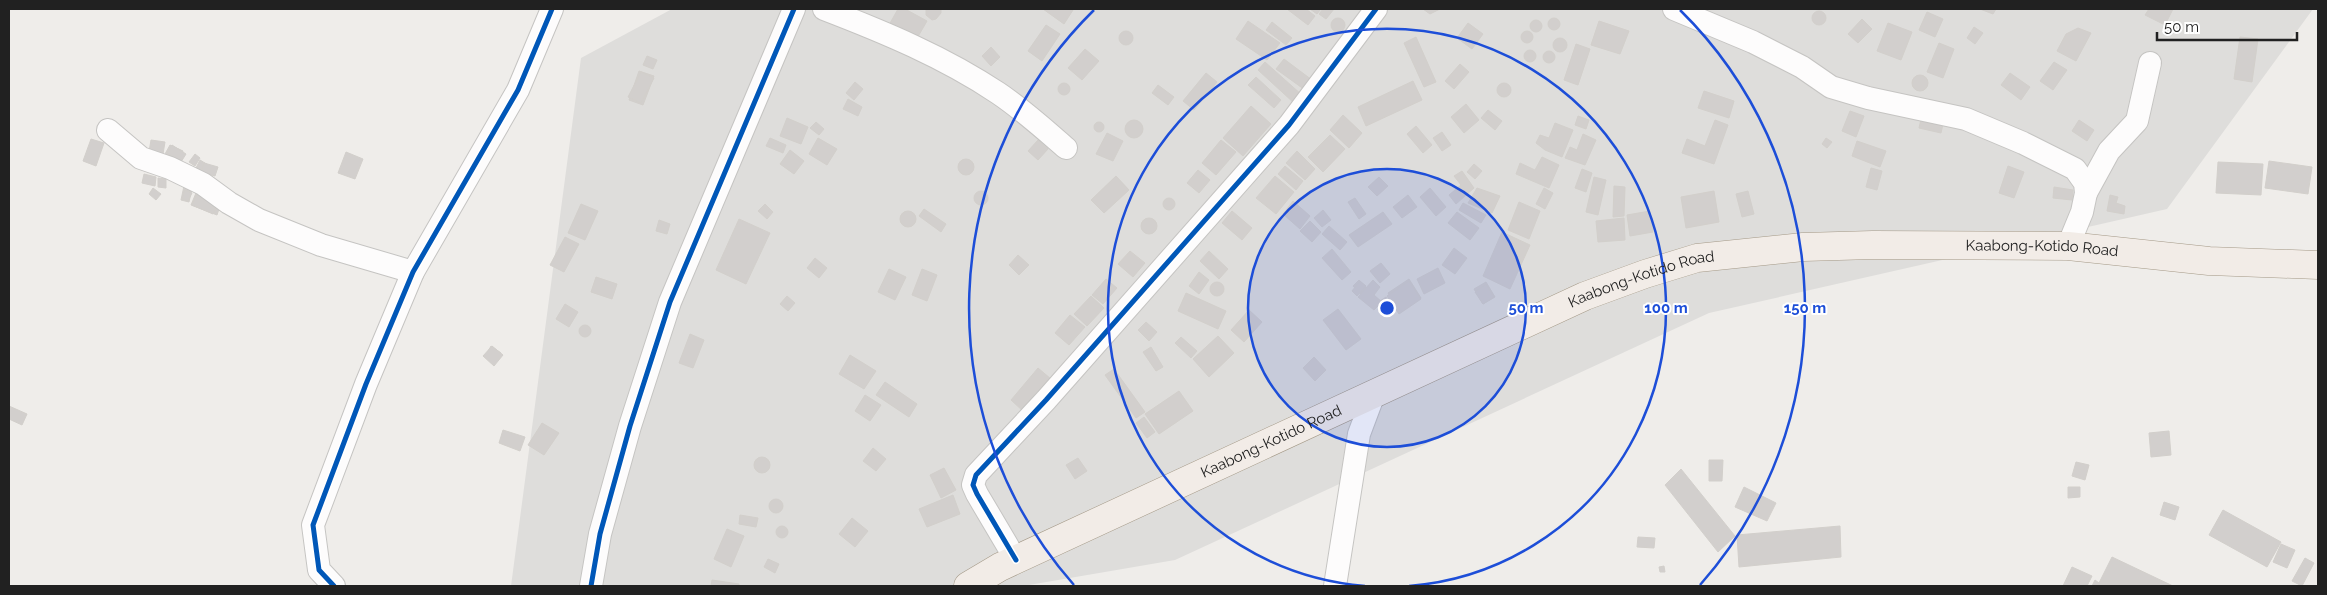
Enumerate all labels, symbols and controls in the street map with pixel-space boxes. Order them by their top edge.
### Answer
scale bar [2157,10,2297,42]
text: 50 m [2164,18,2199,36]
street label: Kaabong-Kotido Road [1966,236,2119,260]
street label: Kaabong-Kotido Road [1565,247,1715,312]
centre of rings [1378,299,1396,317]
text: 50 m [1508,299,1544,317]
text: 100 m [1644,299,1688,317]
text: 150 m [1784,299,1826,317]
street label: Kaabong-Kotido Road [1198,401,1344,482]

